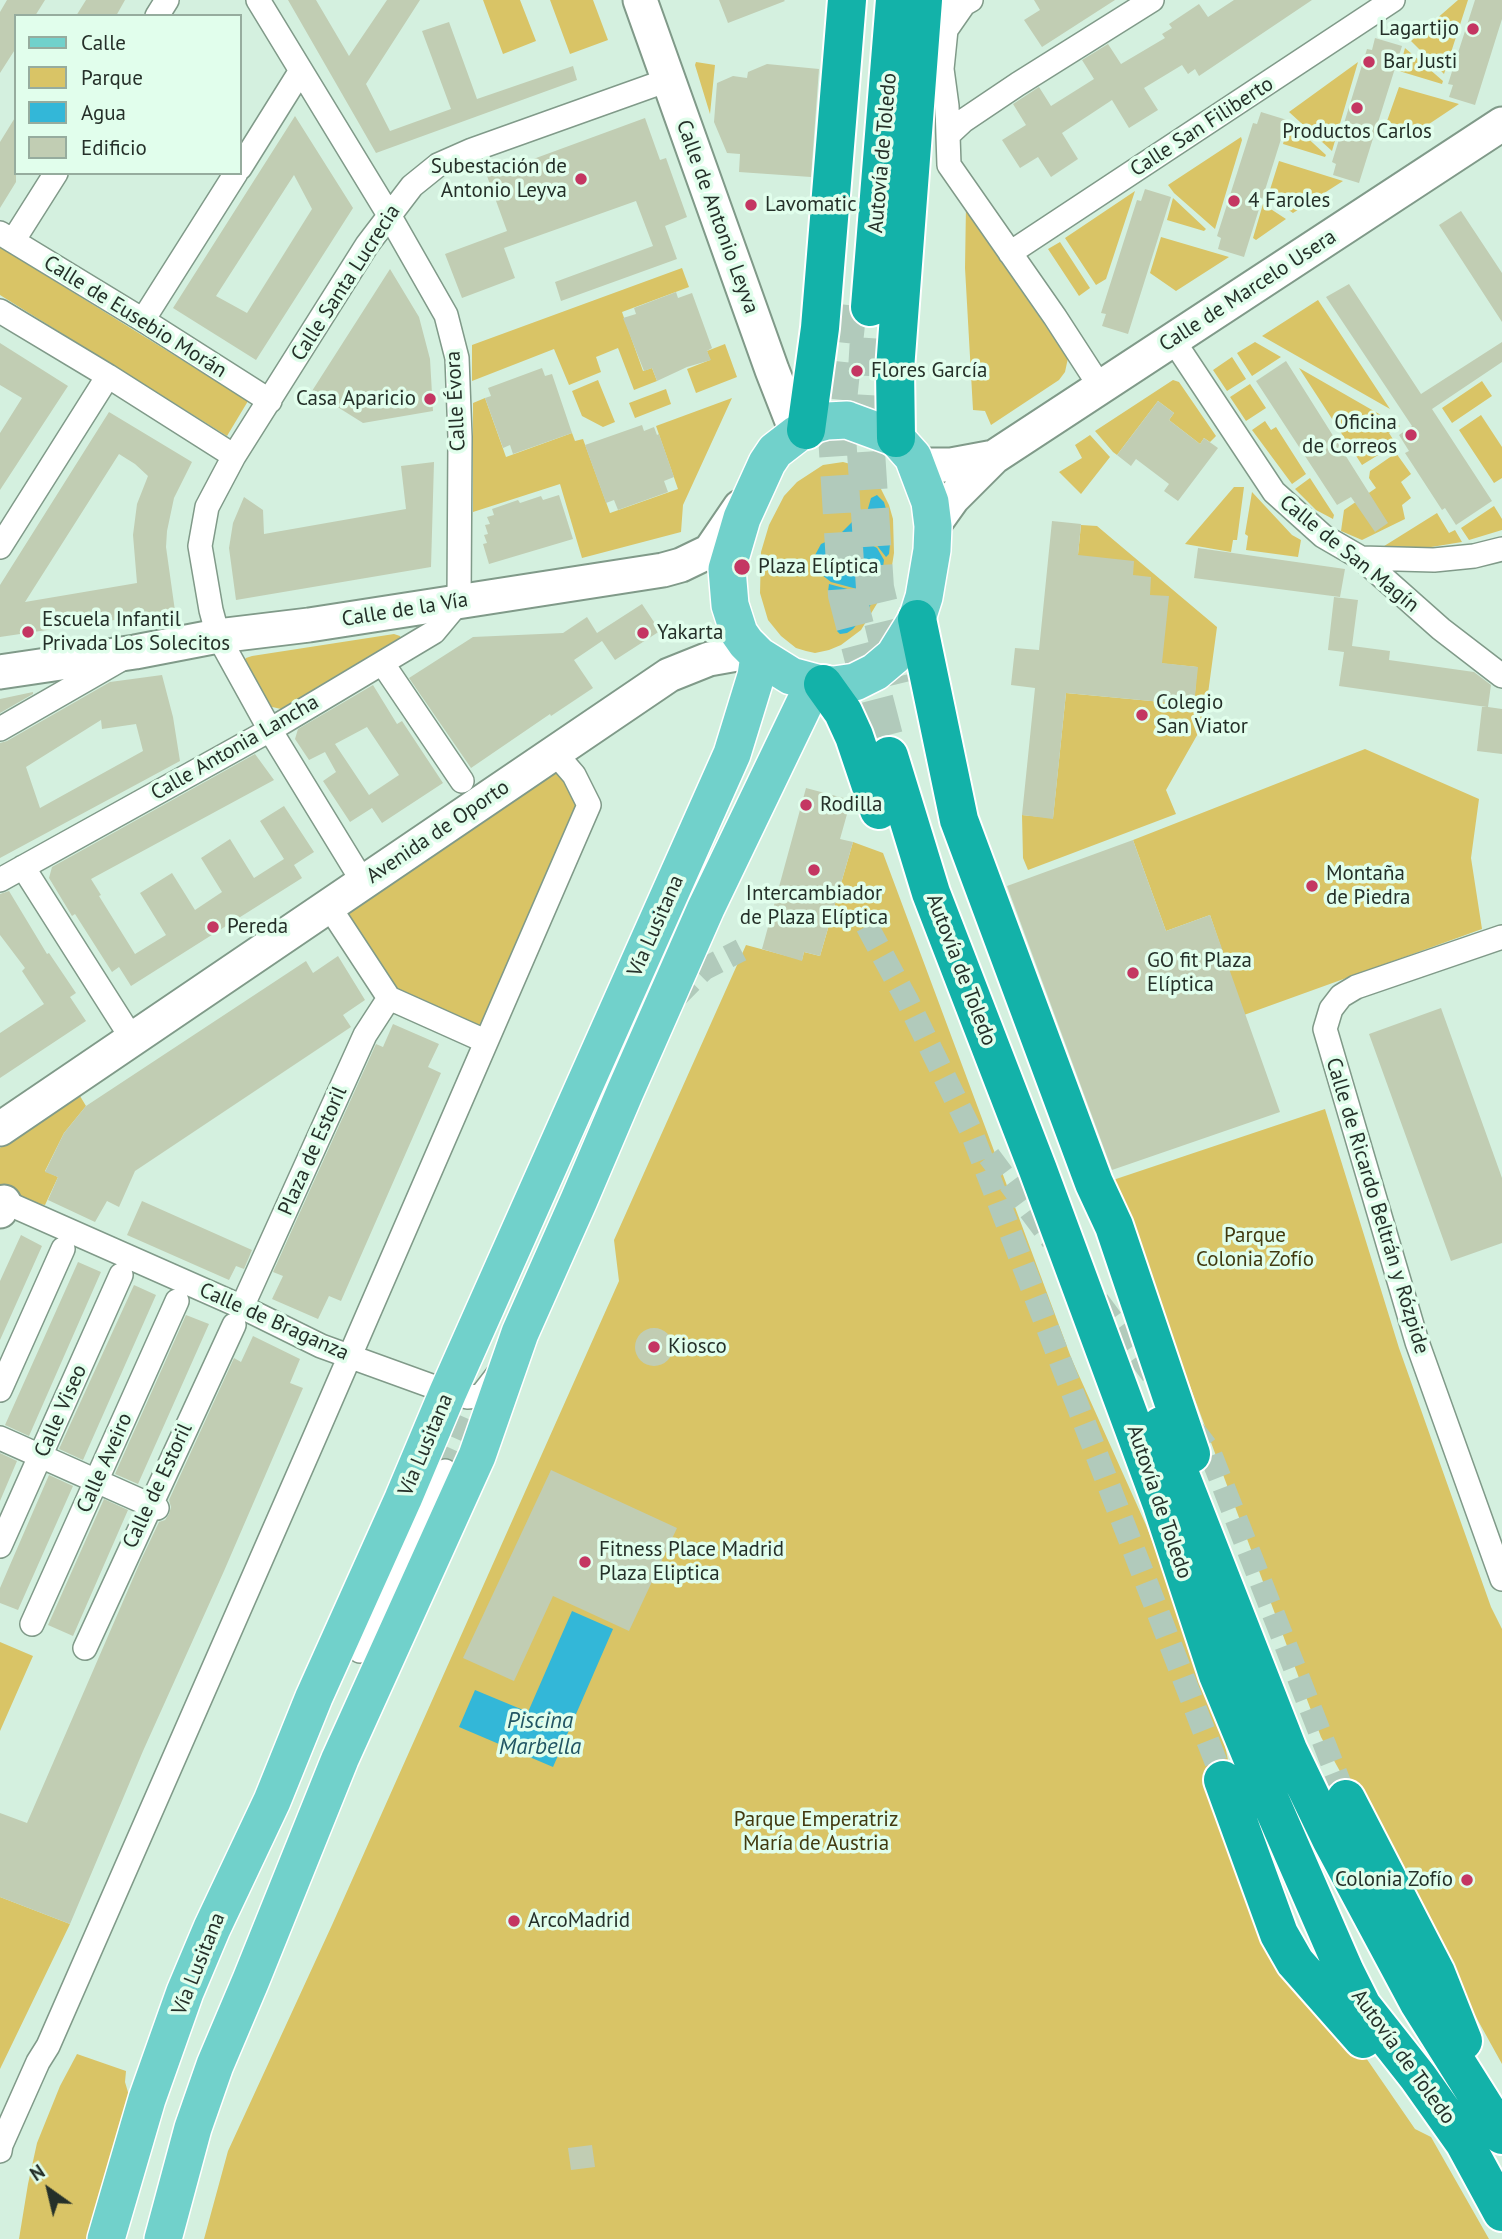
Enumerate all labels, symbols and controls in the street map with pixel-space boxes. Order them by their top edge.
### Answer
legend [14,14,242,175]
place label: Lagartijo [1379,16,1459,42]
marker: Lagartijo [1465,21,1481,37]
text: Calle [81,29,126,56]
place label: Bar Justi [1383,49,1457,75]
marker: Bar Justi [1361,54,1377,70]
text: Parque [81,64,143,91]
street label: Calle San Filiberto [1126,71,1278,183]
street label: Autovía de Toledo [863,72,903,234]
text: Agua [81,99,126,126]
marker: Productos Carlos [1349,100,1365,116]
street label: Calle de Antonio Leyva [670,117,764,317]
place label: Productos Carlos [1282,119,1432,145]
text: Edificio [81,134,147,161]
place label: Subestación de Antonio Leyva [431,154,567,204]
marker: Subestación de Antonio Leyva [573,171,589,187]
place label: 4 Faroles [1248,188,1330,214]
place label: Lavomatic [765,192,857,218]
marker: 4 Faroles [1226,193,1242,209]
marker: Lavomatic [743,197,759,213]
street label: Calle Santa Lucrecia [286,200,406,366]
street label: Calle de Marcelo Usera [1155,224,1341,358]
street label: Calle de Eusebio Morán [39,250,231,384]
street label: Calle Évora [441,350,471,452]
place label: Flores García [871,358,987,384]
marker: Flores García [849,363,865,379]
place label: Casa Aparicio [296,386,416,412]
marker: Casa Aparicio [422,391,438,407]
place label: Oficina de Correos [1302,410,1397,460]
marker: Oficina de Correos [1403,427,1419,443]
street label: Calle de San Magín [1274,490,1424,618]
place label: Plaza Elíptica [758,554,879,580]
marker: Plaza Elíptica [732,557,752,577]
street label: Calle de la Vía [340,588,470,632]
place label: Escuela Infantil Privada Los Solecitos [42,607,230,657]
place label: Yakarta [657,620,723,646]
marker: Escuela Infantil Privada Los Solecitos [20,624,36,640]
marker: Yakarta [635,625,651,641]
street label: Calle Antonia Lancha [147,690,323,806]
place label: Colegio San Viator [1156,690,1248,740]
marker: Colegio San Viator [1134,707,1150,723]
street label: Avenida de Oporto [362,775,514,889]
place label: Rodilla [820,792,882,818]
marker: Rodilla [798,797,814,813]
place label: Montaña de Piedra [1326,861,1410,911]
marker: Intercambiador de Plaza Elíptica [806,862,822,878]
street label: Vía Lusitana [622,871,690,981]
marker: Montaña de Piedra [1304,878,1320,894]
place label: Intercambiador de Plaza Elíptica [740,881,888,931]
street label: Autovía de Toledo [920,891,1002,1049]
place label: Pereda [227,914,288,940]
marker: Pereda [205,919,221,935]
place label: GO fit Plaza Elíptica [1147,948,1252,998]
marker: GO fit Plaza Elíptica [1125,965,1141,981]
street label: Calle de Ricardo Beltrán y Rózpide [1320,1055,1434,1357]
street label: Plaza de Estoril [273,1083,353,1219]
park label: Parque Colonia Zofío [1196,1223,1314,1273]
street label: Calle de Braganza [195,1278,353,1366]
place label: Kiosco [668,1334,727,1360]
marker: Kiosco [646,1339,662,1355]
street label: Calle Viseo [29,1361,93,1461]
street label: Vía Lusitana [393,1390,459,1500]
street label: Calle Aveiro [72,1409,138,1517]
street label: Calle de Estoril [118,1419,198,1553]
street label: Autovía de Toledo [1121,1422,1197,1582]
place label: Fitness Place Madrid Plaza Eliptica [599,1537,784,1587]
marker: Fitness Place Madrid Plaza Eliptica [577,1554,593,1570]
water label: Piscina Marbella [499,1707,581,1761]
park label: Parque Emperatriz María de Austria [734,1807,898,1857]
place label: Colonia Zofío [1335,1867,1453,1893]
marker: Colonia Zofío [1459,1872,1475,1888]
place label: ArcoMadrid [528,1908,630,1934]
street label: Vía Lusitana [167,1909,231,2019]
marker: ArcoMadrid [506,1913,522,1929]
street label: Autovía de Toledo [1346,1985,1460,2129]
north arrow [14,2155,84,2225]
text: N [25,2159,49,2186]

